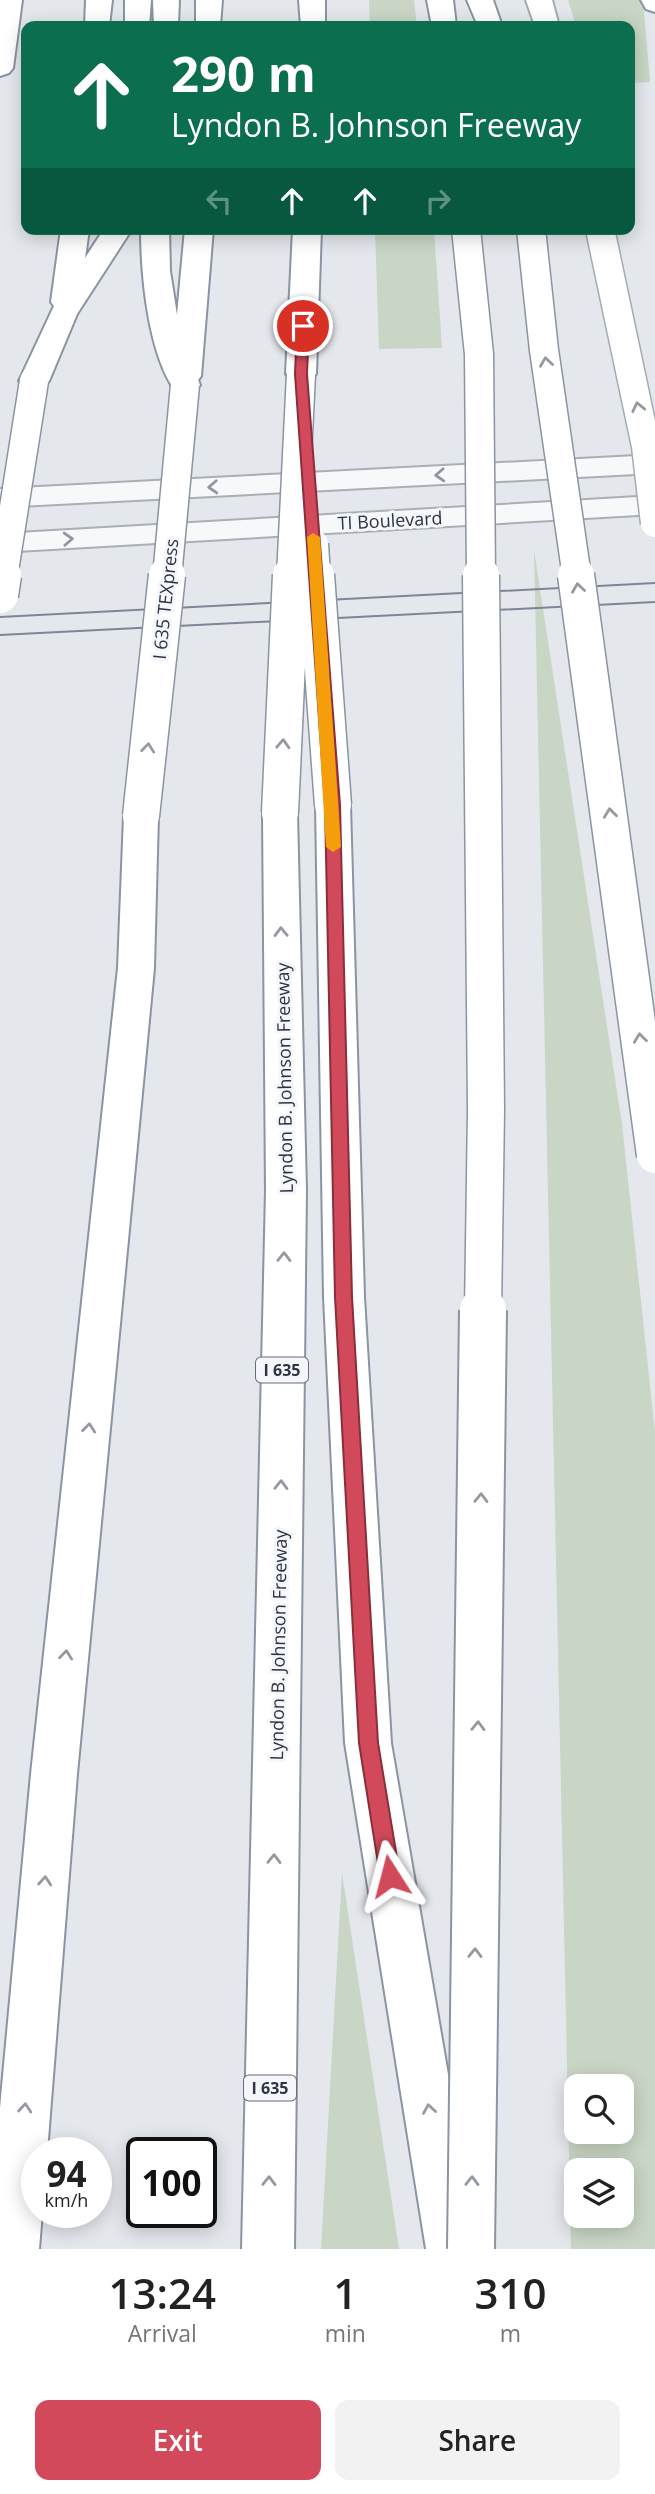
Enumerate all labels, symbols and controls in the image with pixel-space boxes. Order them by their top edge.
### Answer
text: 290 m [171,40,316,106]
icon: ahead [56,49,147,140]
text: Lyndon B. Johnson Freeway [171,103,581,146]
icon: left [200,182,238,220]
icon: ahead [273,182,311,220]
icon: ahead [346,182,384,220]
icon: right [419,182,457,220]
pin [273,296,333,356]
icon: arrive [284,307,322,345]
one-way arrow [539,356,554,368]
one-way arrow [632,401,647,413]
one-way arrow [434,467,445,482]
one-way arrow [207,479,218,494]
street label: TI Boulevard [337,505,443,535]
one-way arrow [63,531,74,546]
street label: I 635 TEXpress [147,537,183,661]
one-way arrow [571,582,586,593]
one-way arrow [275,739,290,750]
one-way arrow [141,742,156,754]
one-way arrow [603,807,618,819]
one-way arrow [274,926,289,937]
street label: Lyndon B. Johnson Freeway [270,961,298,1194]
one-way arrow [632,1033,647,1044]
one-way arrow [277,1251,292,1262]
road number: I 635 [256,1358,308,1382]
one-way arrow [81,1422,96,1433]
one-way arrow [273,1479,288,1490]
one-way arrow [473,1493,489,1503]
street label: Lyndon B. Johnson Freeway [264,1528,292,1761]
one-way arrow [58,1649,73,1660]
one-way arrow [470,1720,486,1731]
position arrow [353,1839,427,1913]
one-way arrow [266,1853,282,1864]
one-way arrow [37,1875,52,1886]
one-way arrow [467,1948,483,1958]
map controls [564,2074,634,2228]
button: search [564,2074,634,2144]
road number: I 635 [244,2076,296,2100]
one-way arrow [18,2102,33,2114]
one-way arrow [422,2103,437,2115]
speed limit sign: 100 [126,2137,217,2228]
text: 94 [46,2150,87,2197]
button: layers [564,2158,634,2228]
one-way arrow [261,2175,277,2186]
one-way arrow [464,2175,480,2186]
text: km/h [45,2188,88,2212]
text: 13:24 [109,2264,216,2321]
text: 1 [333,2264,357,2321]
text: 310 [474,2264,546,2321]
text: Arrival [128,2317,197,2349]
text: min [325,2317,366,2349]
text: m [500,2317,521,2349]
button: Exit [35,2400,321,2480]
button: Share [335,2400,620,2480]

